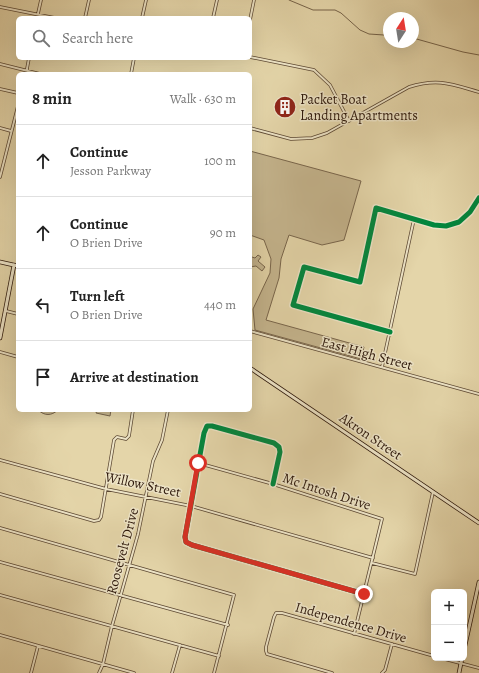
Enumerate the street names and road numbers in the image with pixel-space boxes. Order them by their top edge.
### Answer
street label: East High Street [319,332,415,375]
street label: Akron Street [335,408,406,465]
street label: Willow Street [102,467,183,502]
street label: Mc Intosh Drive [280,468,373,515]
street label: Roosevelt Drive [102,506,143,596]
street label: Independence Drive [293,597,409,648]

